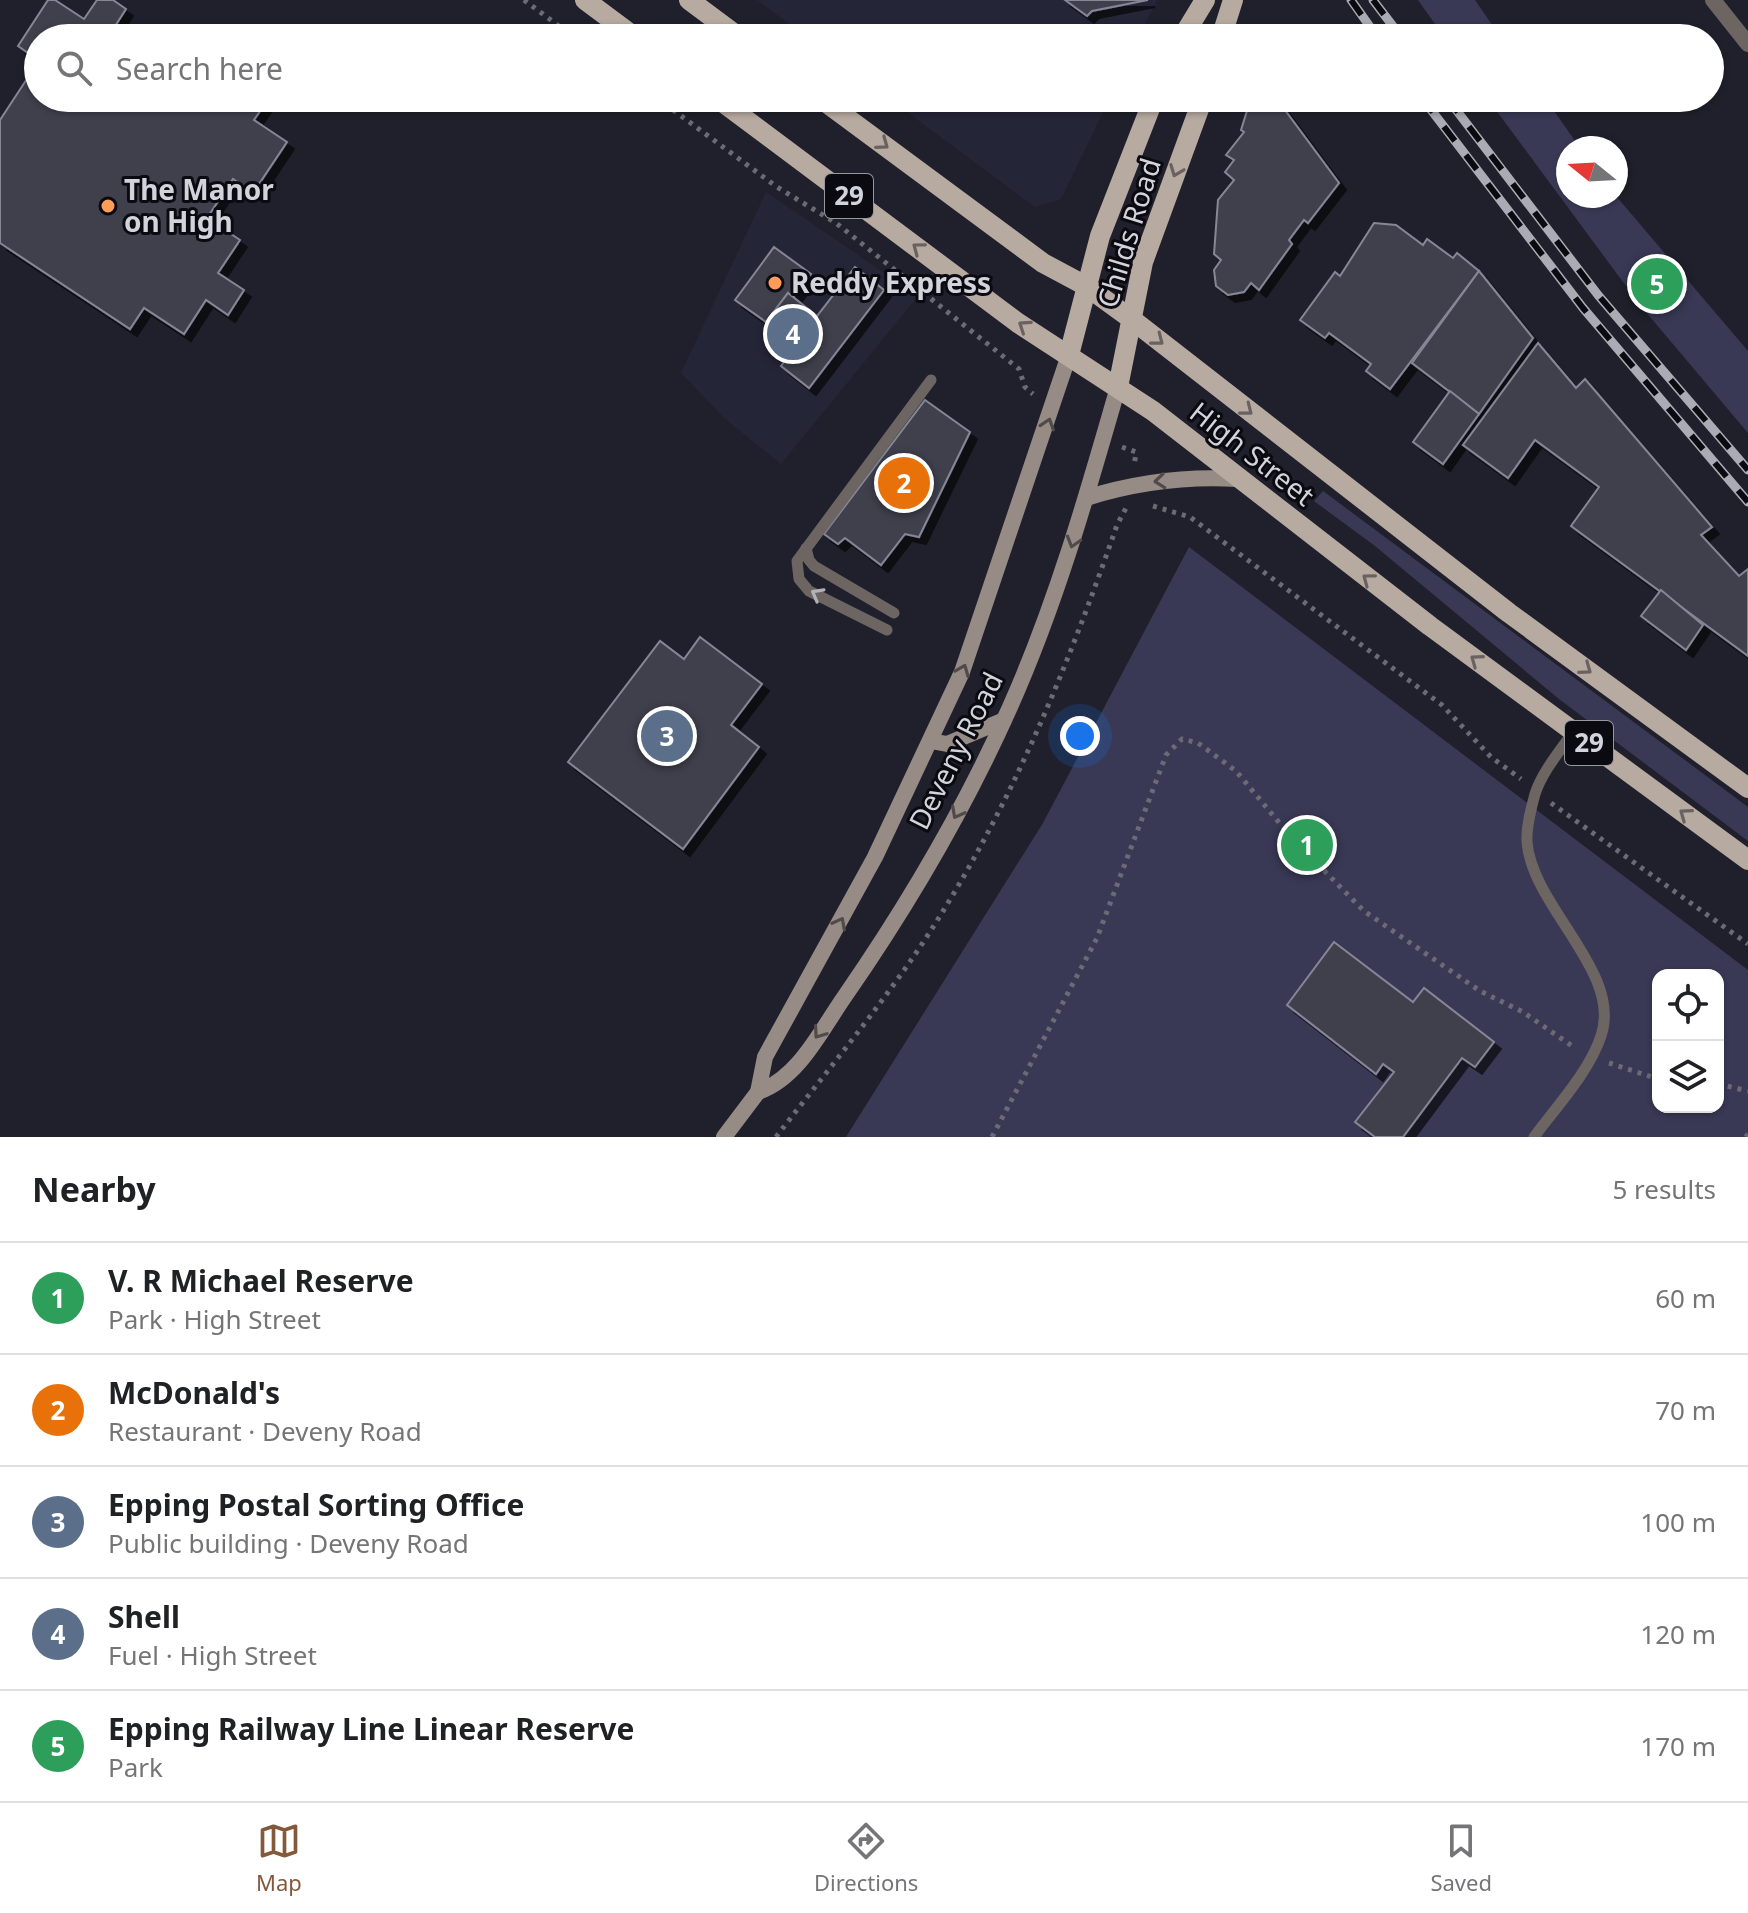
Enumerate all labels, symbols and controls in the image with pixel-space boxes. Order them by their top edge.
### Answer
search box [24,24,1724,112]
icon: search [52,46,96,90]
text: Search here [116,48,283,89]
one-way arrow [874,135,889,149]
north arrow [1556,136,1628,208]
street label: Childs Road [1087,153,1169,312]
one-way arrow [1169,163,1186,177]
place label: The Manor on High [124,170,274,240]
road number: 29 [825,174,873,218]
marker: The Manor on High [99,197,117,215]
one-way arrow [912,243,927,258]
pin: 5 [1631,254,1683,314]
place label: Reddy Express [791,263,991,301]
marker: Reddy Express [766,274,784,292]
pin: 4 [767,304,819,364]
one-way arrow [1018,321,1033,336]
one-way arrow [1149,331,1164,345]
street label: High Street [1183,393,1323,514]
one-way arrow [1238,400,1252,415]
one-way arrow [1039,418,1055,432]
pin: 2 [878,453,930,513]
one-way arrow [1153,472,1166,489]
one-way arrow [1066,535,1082,549]
one-way arrow [1362,575,1377,589]
one-way arrow [812,588,826,604]
one-way arrow [1470,655,1484,670]
one-way arrow [1577,659,1591,673]
one-way arrow [953,663,970,677]
street label: Deveny Road [899,665,1011,836]
pin: 3 [641,706,693,766]
your location [1060,716,1100,756]
road number: 29 [1565,721,1613,765]
one-way arrow [952,805,967,820]
one-way arrow [1679,809,1694,824]
pin: 1 [1281,815,1333,875]
one-way arrow [830,916,845,931]
map controls [1652,969,1724,1113]
button: locate [1652,969,1724,1041]
one-way arrow [814,1025,829,1039]
button: layers [1652,1041,1724,1113]
text: Nearby [32,1166,156,1212]
text: 5 results [1612,1171,1716,1207]
text: V. R Michael Reserve [108,1260,414,1301]
text: 1 [51,1280,65,1316]
text: 60 m [1655,1280,1716,1316]
text: Park · High Street [108,1301,321,1337]
text: McDonald's [108,1372,280,1413]
text: 2 [51,1392,65,1428]
text: 70 m [1655,1392,1716,1428]
text: Restaurant · Deveny Road [108,1413,422,1449]
text: Epping Postal Sorting Office [108,1484,524,1525]
text: 3 [51,1504,65,1540]
text: 100 m [1640,1504,1716,1540]
text: Public building · Deveny Road [108,1525,469,1561]
text: Shell [108,1596,180,1637]
text: 4 [51,1616,65,1652]
text: 120 m [1640,1616,1716,1652]
text: Fuel · High Street [108,1637,317,1673]
text: Epping Railway Line Linear Reserve [108,1708,634,1749]
text: 5 [51,1728,65,1764]
text: 170 m [1640,1728,1716,1764]
text: Park [108,1749,163,1785]
tab: Map [256,1819,302,1897]
tab: Directions [814,1819,918,1897]
tab: Saved [1430,1819,1492,1897]

